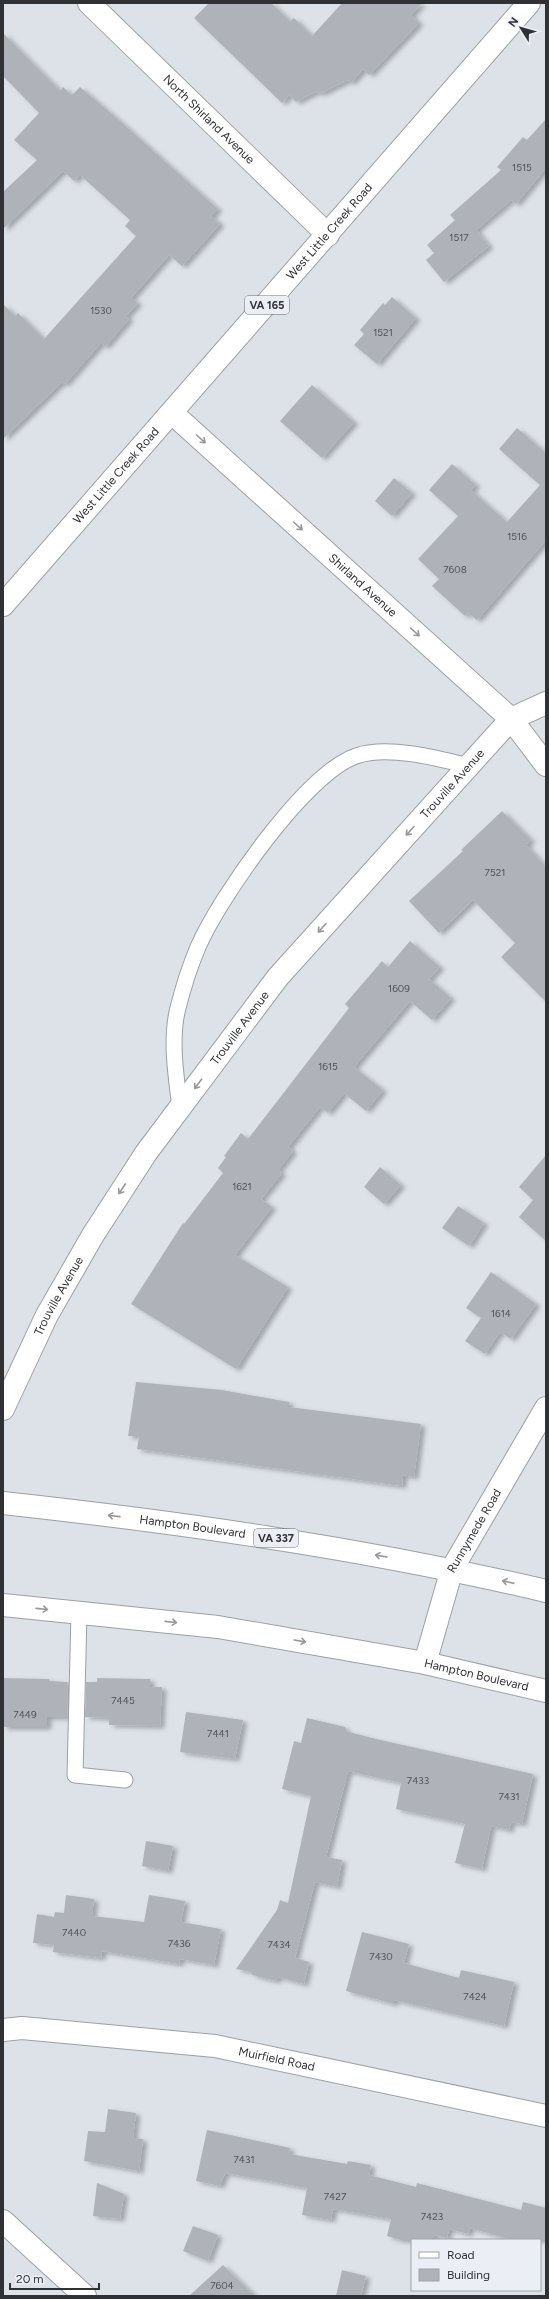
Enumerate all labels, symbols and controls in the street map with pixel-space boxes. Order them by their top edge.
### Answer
north arrow [501,8,541,48]
text: N [506,15,521,30]
street label: North Shirland Avenue [160,72,258,167]
house number: 1515 [512,161,532,174]
street label: West Little Creek Road [284,180,375,283]
house number: 1517 [449,231,469,244]
road number: VA 165 [245,296,289,314]
house number: 1530 [90,304,112,317]
house number: 1521 [373,326,393,339]
street label: West Little Creek Road [70,424,162,527]
one-way arrow [196,435,207,444]
one-way arrow [293,522,303,531]
house number: 1516 [507,530,527,543]
street label: Shirland Avenue [326,551,400,620]
house number: 7608 [443,563,467,576]
one-way arrow [410,628,420,637]
street label: Trouville Avenue [418,746,488,821]
one-way arrow [405,826,414,836]
house number: 7521 [485,866,505,879]
one-way arrow [318,922,327,933]
house number: 1609 [388,982,410,995]
street label: Trouville Avenue [208,988,272,1067]
house number: 1615 [318,1060,338,1073]
one-way arrow [194,1078,202,1089]
house number: 1621 [232,1180,252,1193]
one-way arrow [118,1184,126,1195]
street label: Trouville Avenue [31,1254,86,1338]
house number: 1614 [491,1307,511,1320]
street label: Runnymede Road [444,1486,504,1575]
one-way arrow [108,1512,121,1519]
street label: Hampton Boulevard [139,1512,247,1541]
road number: VA 337 [254,1529,298,1547]
one-way arrow [374,1552,387,1560]
one-way arrow [502,1577,515,1585]
one-way arrow [35,1605,48,1613]
one-way arrow [164,1619,177,1626]
one-way arrow [293,1637,306,1645]
street label: Hampton Boulevard [423,1656,530,1694]
house number: 7445 [111,1694,135,1707]
house number: 7449 [13,1708,37,1721]
house number: 7441 [207,1727,229,1740]
house number: 7433 [407,1774,429,1787]
house number: 7431 [498,1790,520,1803]
house number: 7440 [62,1926,86,1939]
house number: 7436 [168,1937,191,1950]
house number: 7434 [267,1938,291,1951]
house number: 7430 [369,1950,393,1963]
house number: 7424 [463,1990,487,2003]
street label: Muirfield Road [237,2044,316,2074]
house number: 7431 [233,2153,255,2166]
house number: 7427 [324,2190,347,2203]
house number: 7423 [421,2210,443,2223]
legend [411,2239,541,2291]
text: Road [447,2248,475,2262]
scale bar [10,2265,99,2291]
text: Building [447,2268,490,2282]
text: 20 m [16,2272,44,2286]
house number: 7604 [210,2279,234,2292]

